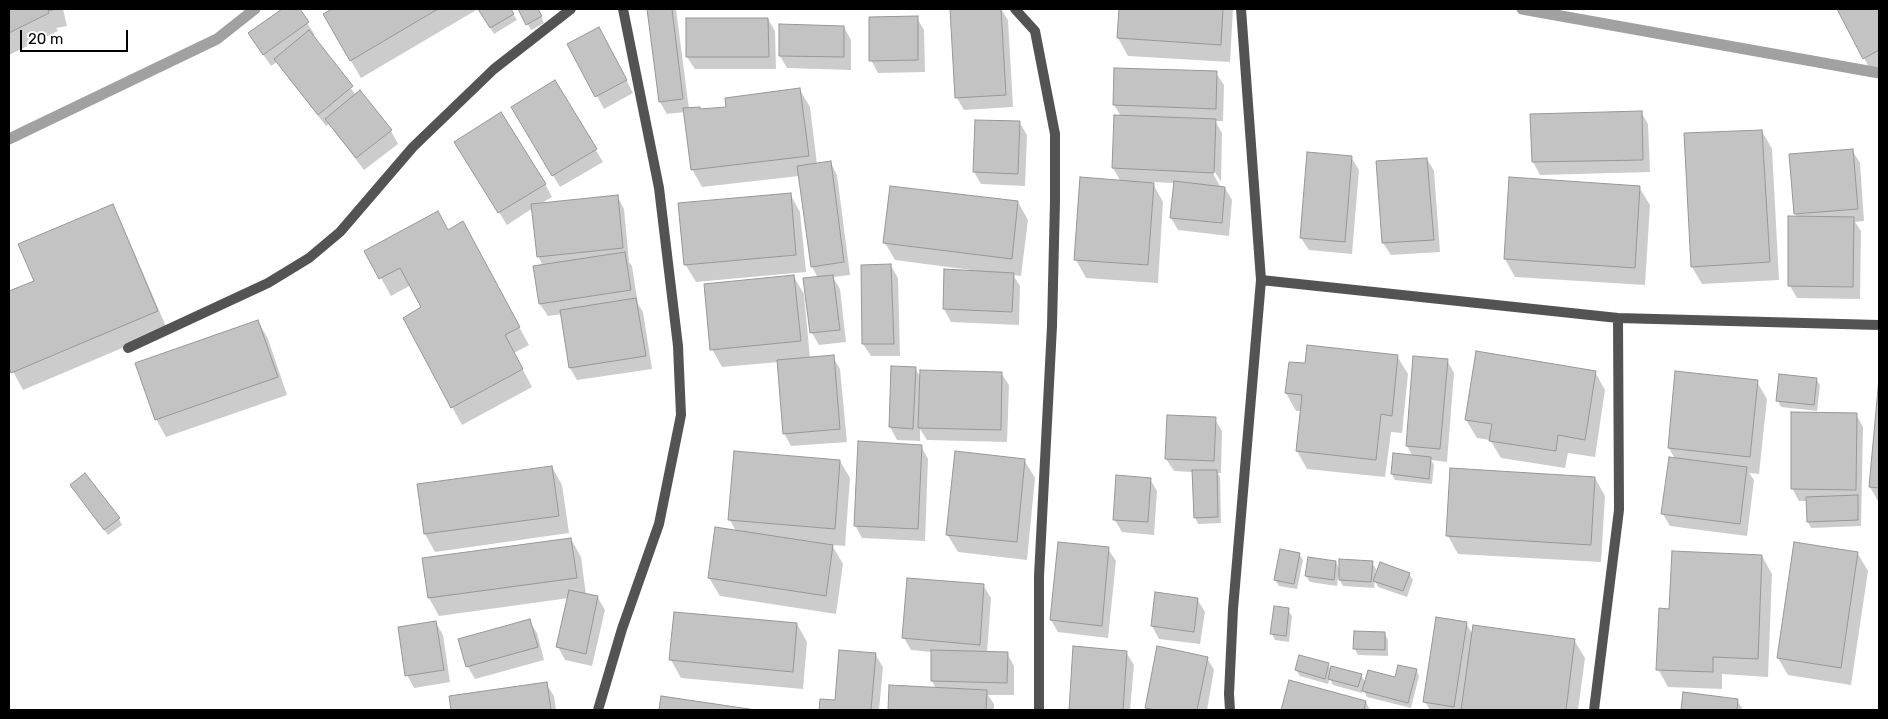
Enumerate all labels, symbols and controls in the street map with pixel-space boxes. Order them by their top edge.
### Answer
scale bar [22,20,130,52]
text: 20 m [28,30,63,48]

